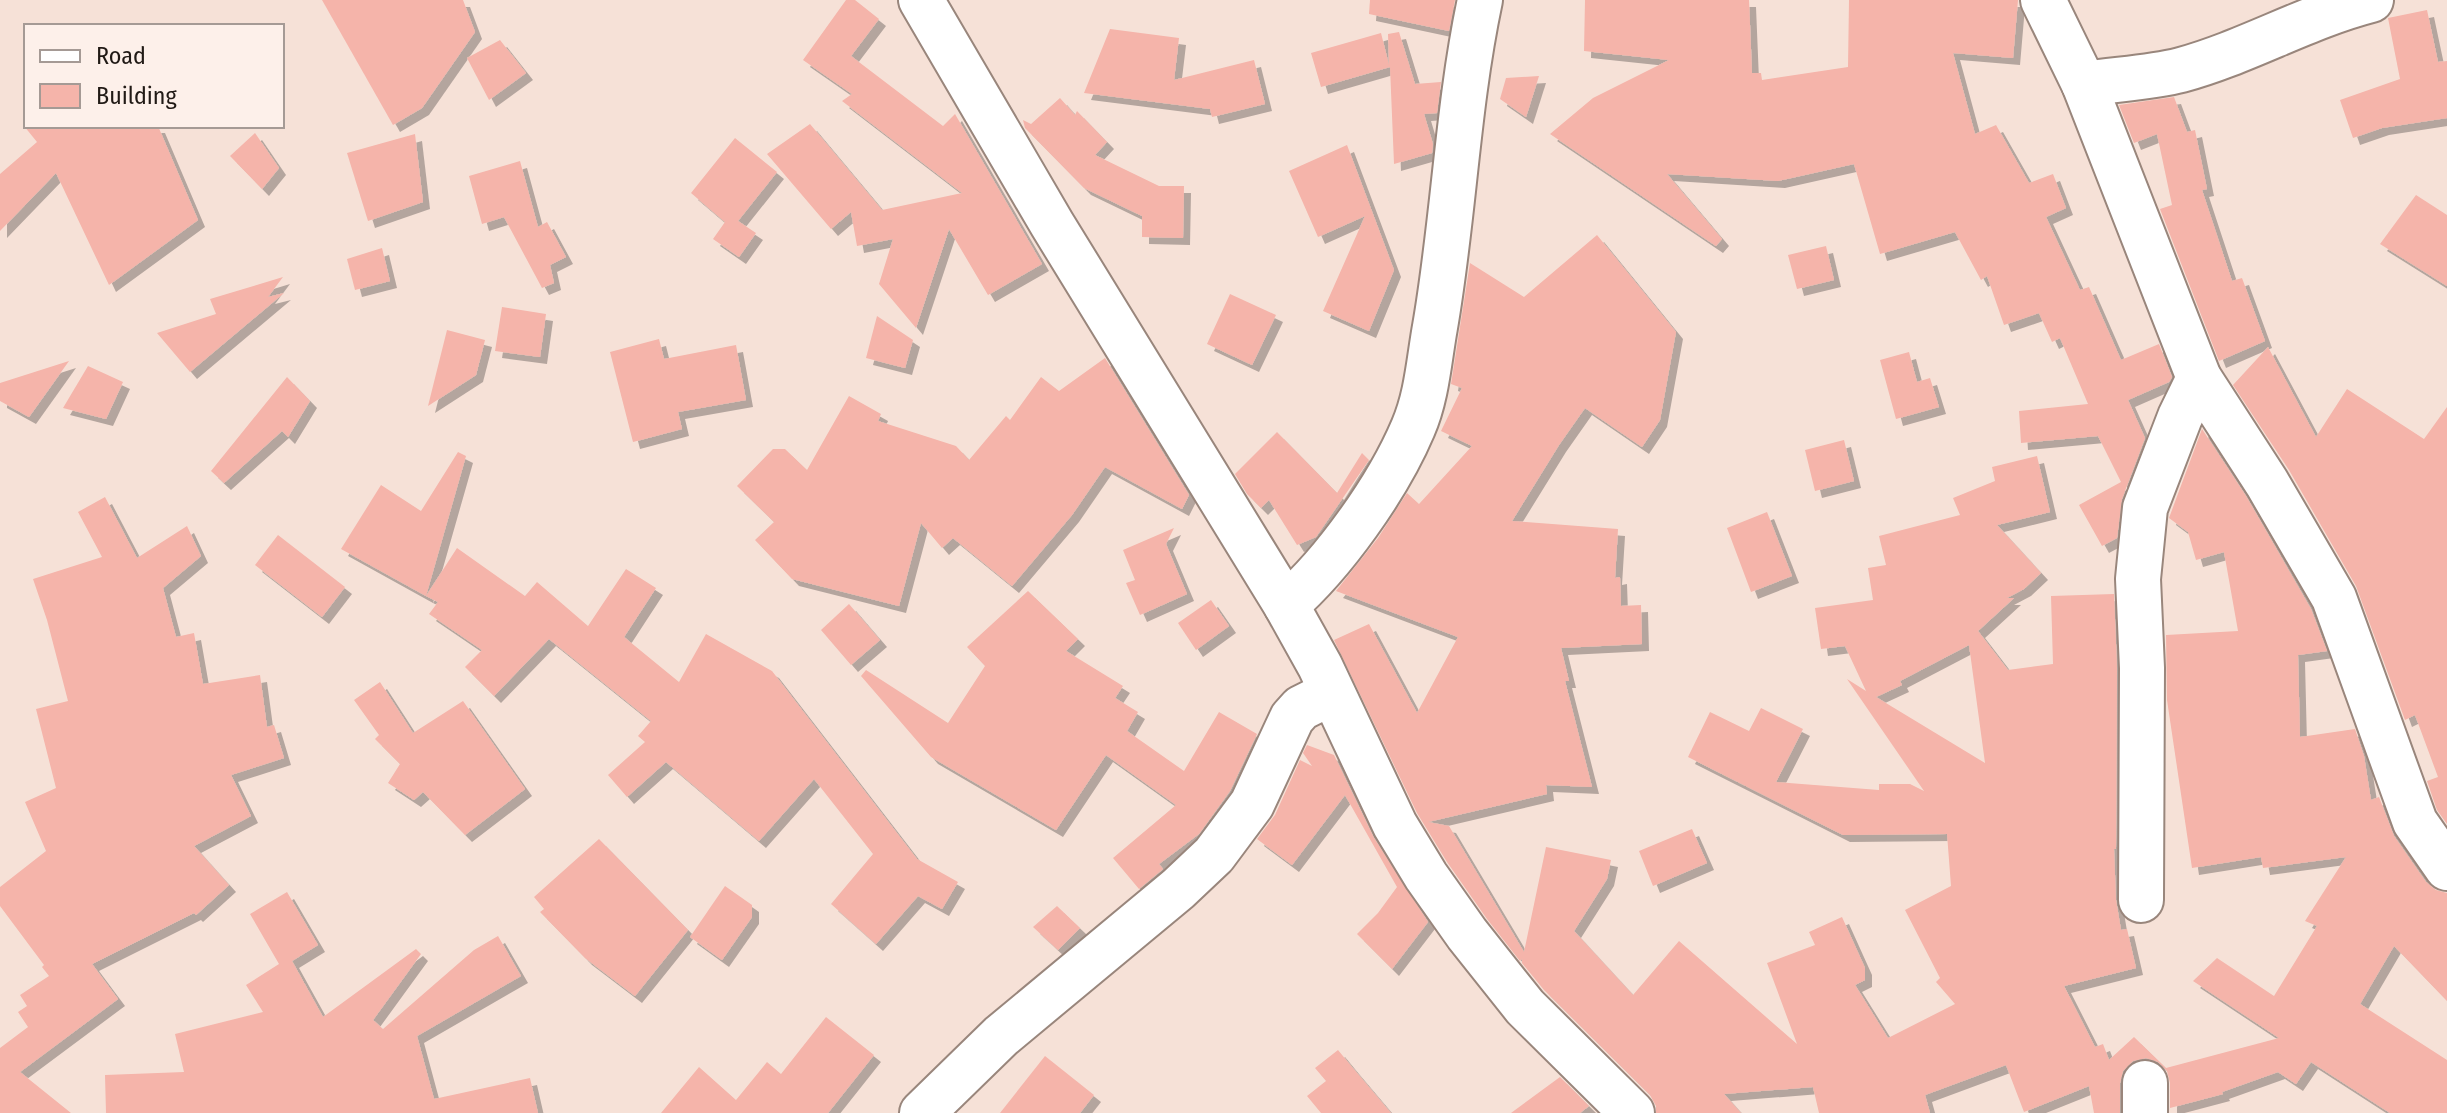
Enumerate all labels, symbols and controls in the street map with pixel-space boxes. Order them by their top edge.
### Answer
legend [24,24,284,128]
text: Road [96,42,146,70]
text: Building [96,82,178,110]

